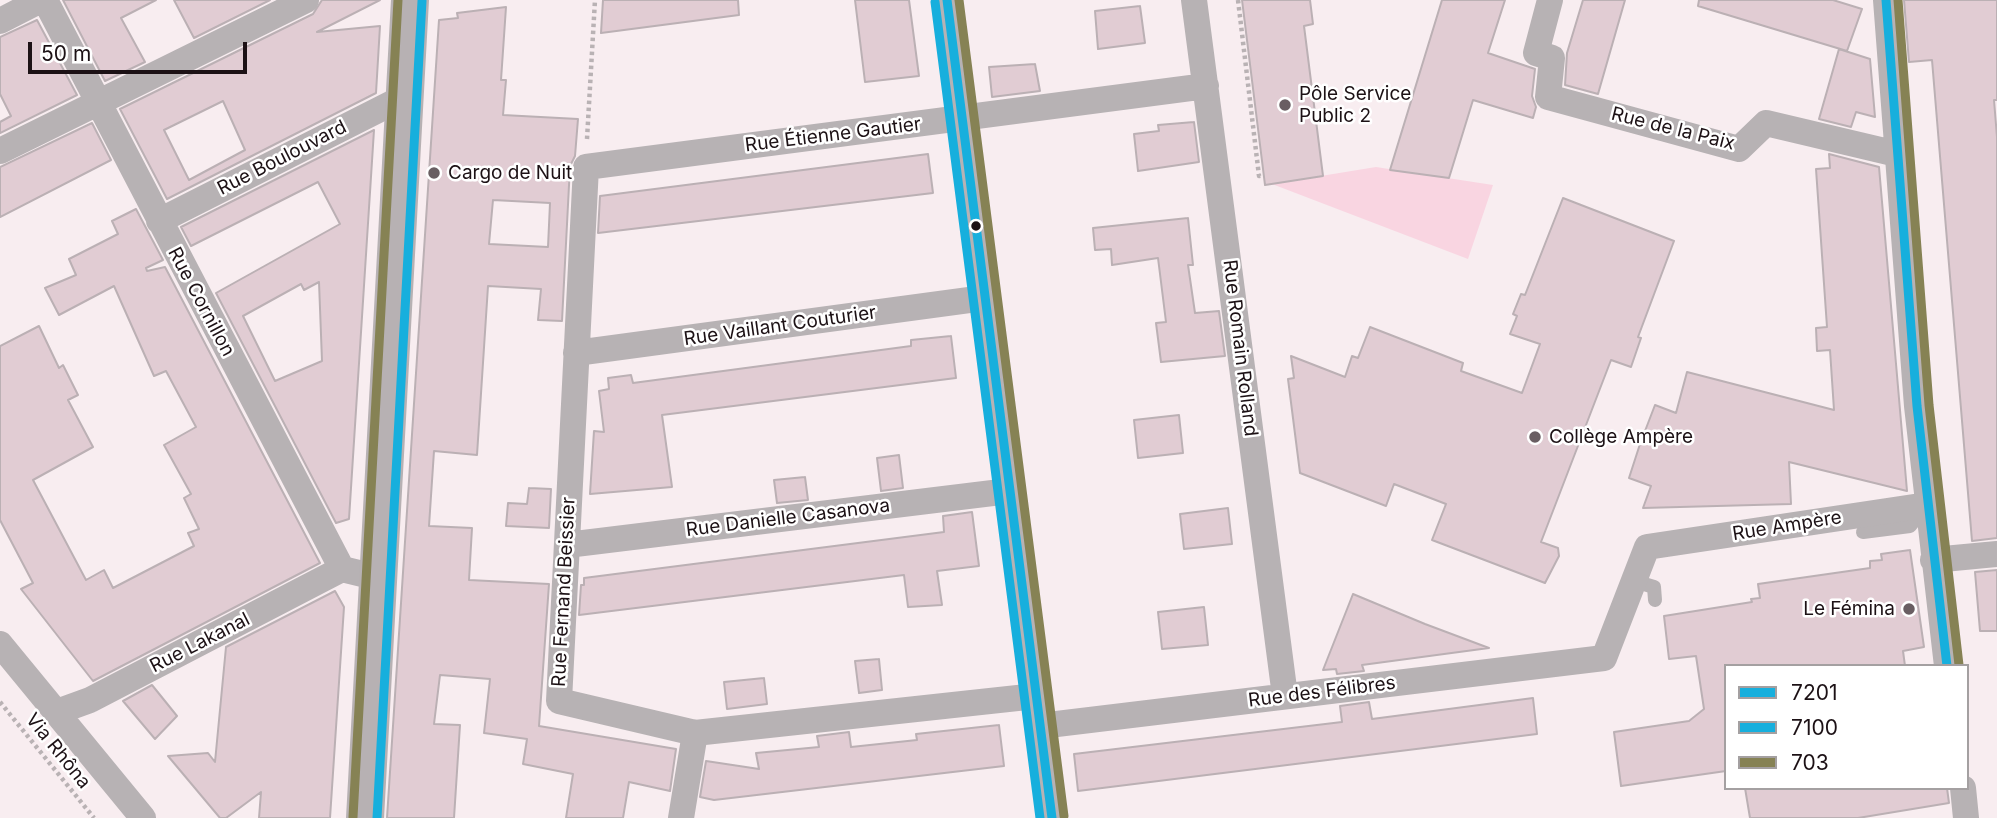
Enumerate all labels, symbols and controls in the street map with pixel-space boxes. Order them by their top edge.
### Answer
scale bar [32,28,250,72]
text: 50 m [41,41,91,66]
place label: Pôle Service Public 2 [1299,83,1411,127]
marker: Pôle Service Public 2 [1277,97,1293,113]
street label: Rue de la Paix [1609,103,1737,155]
street label: Rue Étienne Gautier [744,113,922,157]
street label: Rue Boulouvard [214,116,350,200]
place label: Cargo de Nuit [448,162,572,184]
marker: Cargo de Nuit [426,165,442,181]
unlabelled marker [969,219,983,233]
street label: Rue Cornillon [163,244,239,360]
street label: Rue Romain Rolland [1218,258,1262,438]
street label: Rue Vaillant Couturier [682,301,878,351]
place label: Collège Ampère [1549,426,1693,448]
marker: Collège Ampère [1527,429,1543,445]
street label: Rue Danielle Casanova [685,494,891,542]
street label: Rue Fernand Beissier [548,497,580,687]
street label: Rue Ampère [1731,506,1843,546]
place label: Le Fémina [1803,598,1895,620]
marker: Le Fémina [1901,601,1917,617]
street label: Rue Lakanal [146,608,254,678]
legend [1724,664,1969,790]
street label: Rue des Félibres [1247,672,1397,712]
text: 7201 [1791,680,1837,705]
street label: Via Rhôna [21,709,95,793]
text: 7100 [1791,715,1838,740]
text: 703 [1791,750,1829,775]

